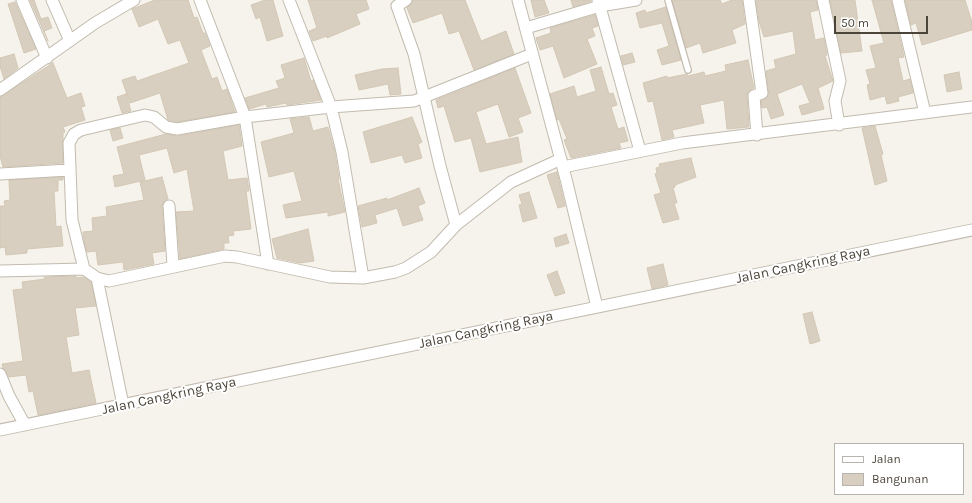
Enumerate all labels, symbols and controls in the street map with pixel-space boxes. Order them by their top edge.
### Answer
scale bar [836,8,930,34]
text: 50 m [841,16,869,30]
street label: Jalan Cangkring Raya [734,243,872,287]
street label: Jalan Cangkring Raya [417,308,555,352]
street label: Jalan Cangkring Raya [100,374,238,418]
legend [834,443,964,495]
text: Jalan [872,452,901,466]
text: Bangunan [872,472,928,486]

